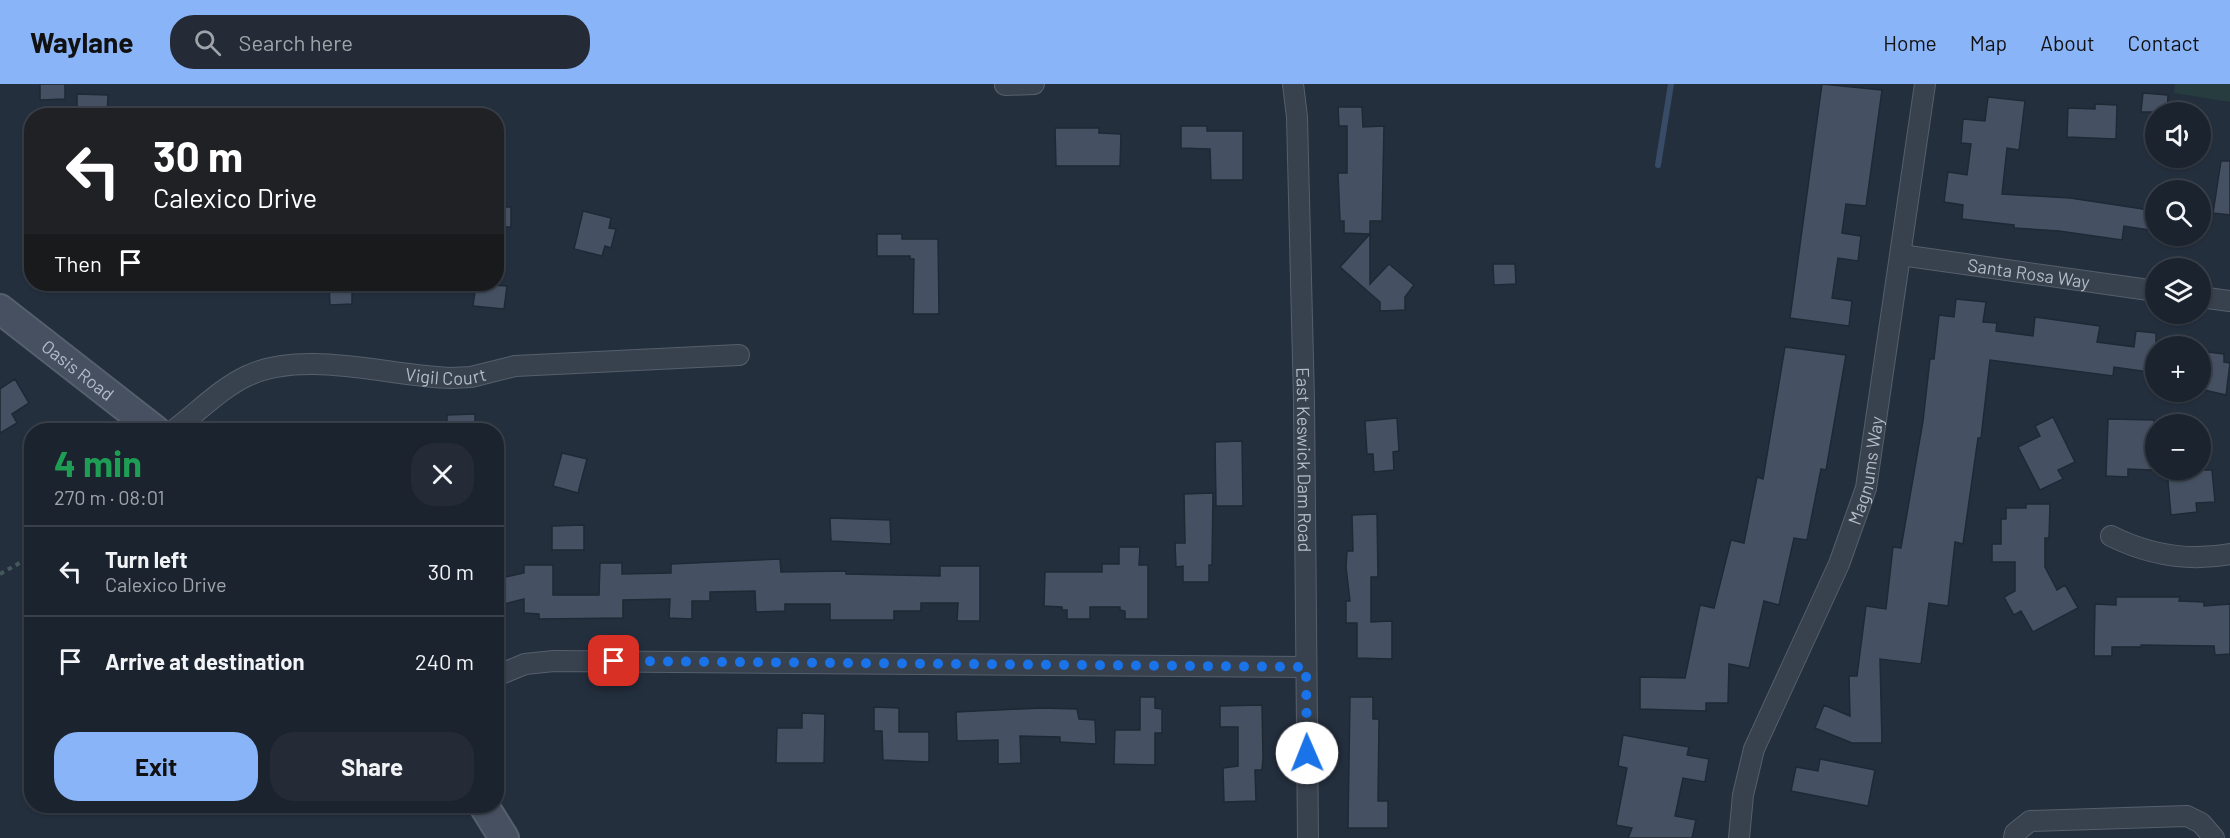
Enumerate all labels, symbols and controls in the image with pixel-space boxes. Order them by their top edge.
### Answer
search box [170,15,590,69]
text: Waylane [30,25,134,59]
icon: search [191,26,224,59]
text: Search here [239,29,353,55]
text: Home [1883,30,1937,55]
text: Map [1970,30,2007,55]
text: About [2040,30,2095,55]
text: Contact [2128,30,2200,55]
map controls [2145,102,2211,480]
button: sound [2145,102,2211,168]
text: 30 m [153,130,243,180]
icon: left [54,132,132,210]
button: search [2145,180,2211,246]
text: Calexico Drive [153,181,317,213]
icon: arrive [114,246,147,279]
text: Then [54,250,102,276]
street label: Santa Rosa Way [1966,254,2091,293]
button: layers [2145,258,2211,324]
street label: Oasis Road [38,335,119,405]
button: + [2145,336,2211,402]
street label: Vigil Court [404,363,488,389]
street label: East Keswick Dam Road [1292,367,1316,552]
button: − [2145,414,2211,480]
street label: Magnums Way [1843,415,1887,528]
text: 4 min [54,441,142,484]
button: close [411,443,474,506]
text: 270 m · 08:01 [54,485,164,509]
text: Turn left [105,546,188,572]
icon: left [54,555,87,588]
text: 30 m [428,558,474,584]
text: Calexico Drive [105,572,227,596]
pin [588,635,639,686]
icon: arrive [597,644,630,677]
icon: arrive [54,645,87,678]
text: Arrive at destination [105,648,304,674]
text: 240 m [415,648,474,674]
position arrow [1275,721,1339,785]
button: Exit [54,732,258,801]
button: Share [270,732,474,801]

